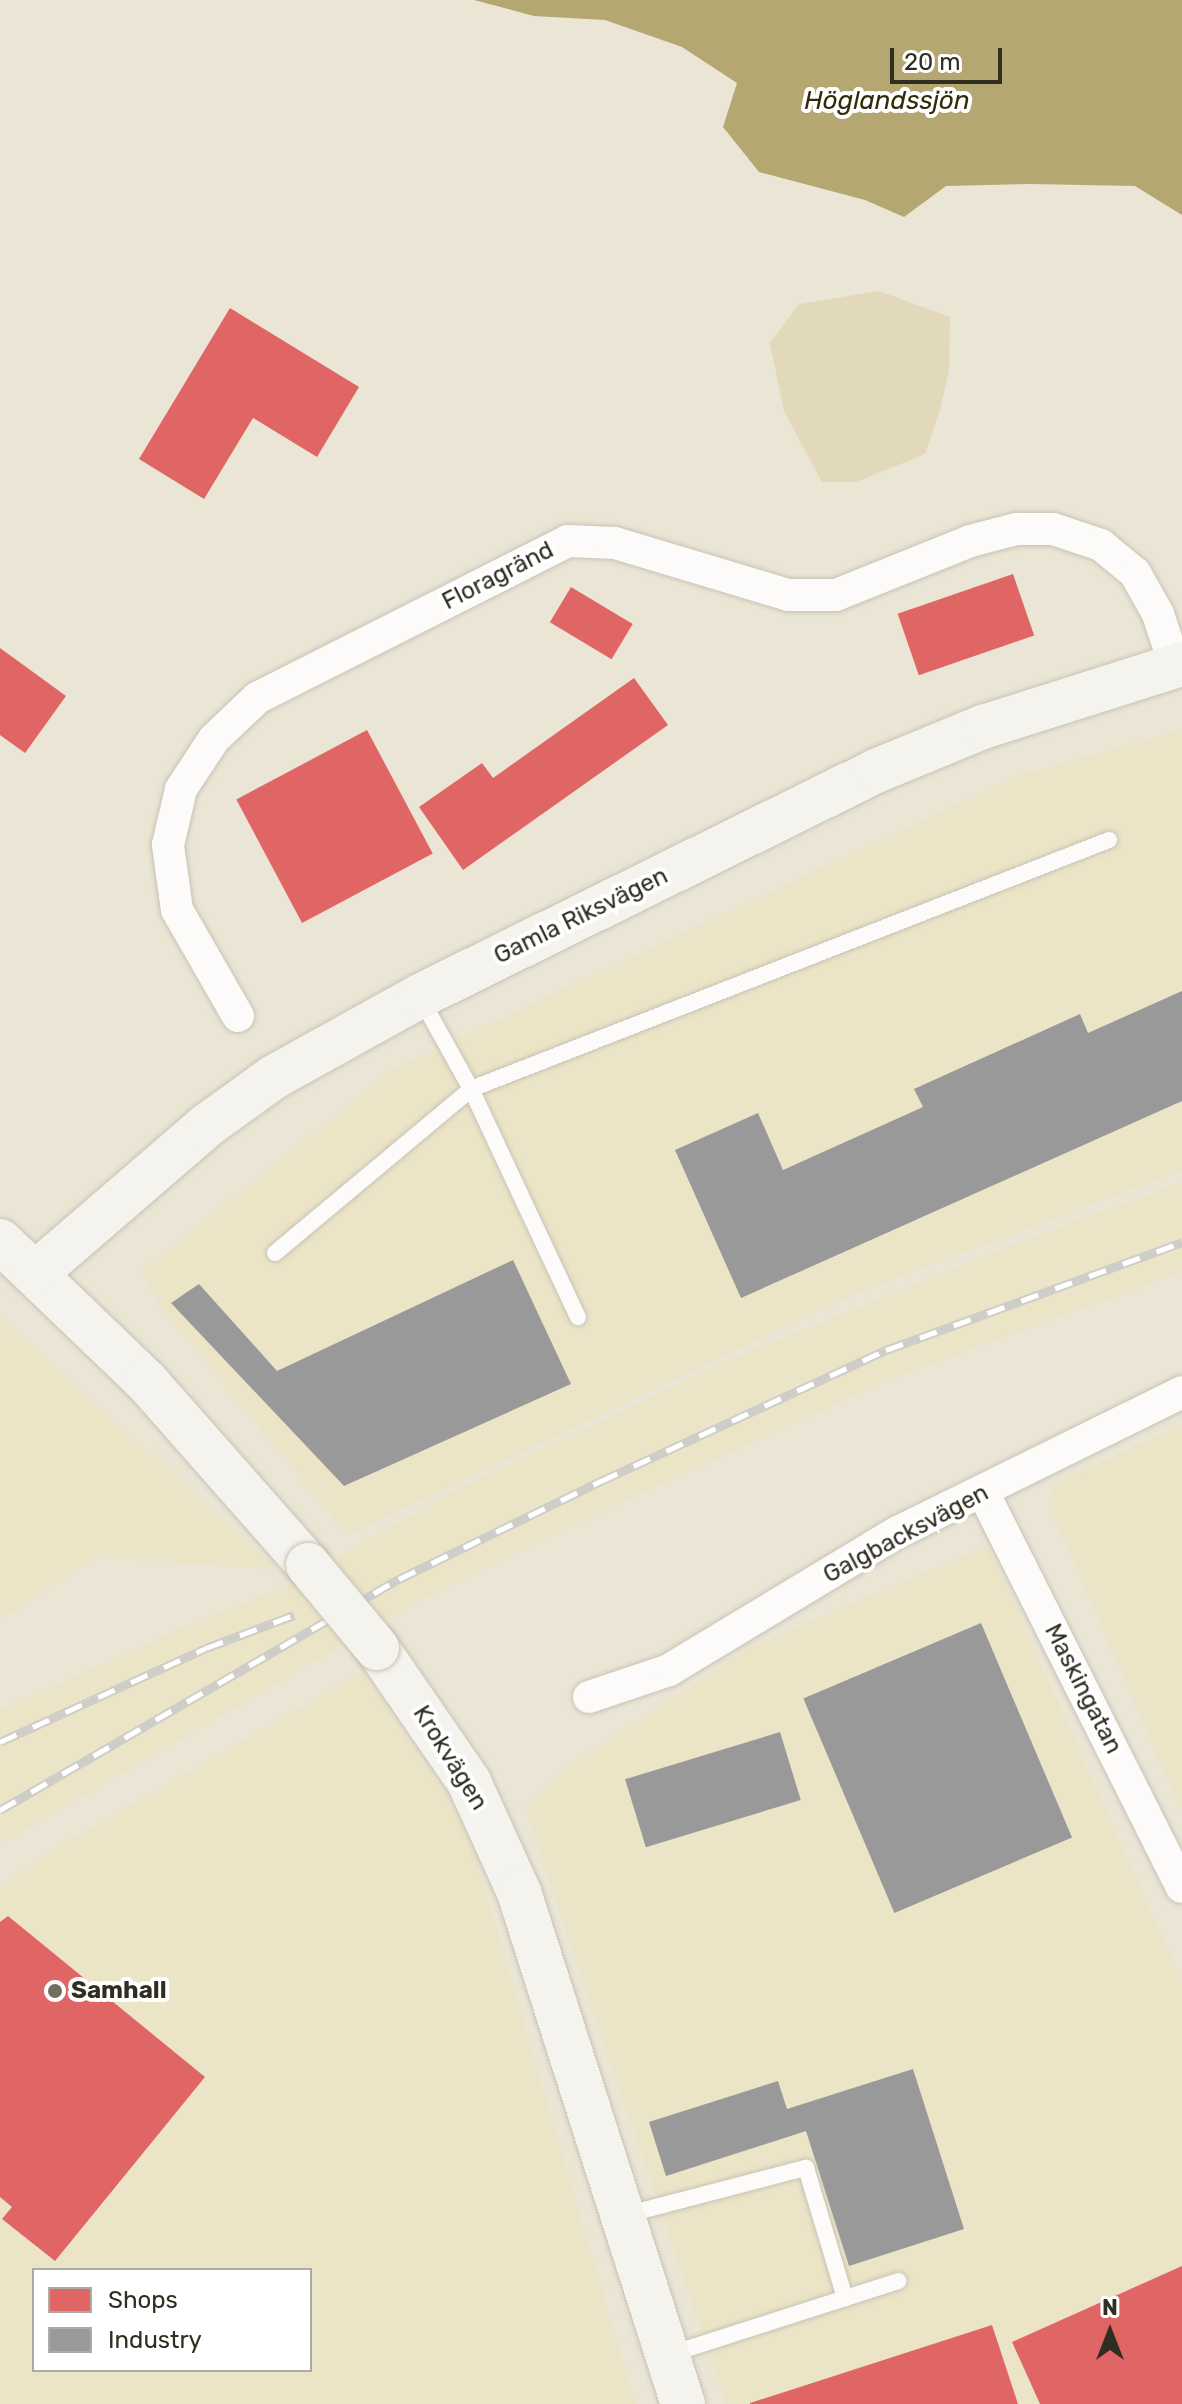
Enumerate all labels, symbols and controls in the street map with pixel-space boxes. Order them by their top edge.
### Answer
scale bar [894,32,1006,82]
text: 20 m [904,48,961,76]
water label: Höglandssjön [804,85,970,117]
street label: Floragränd [438,536,558,616]
street label: Gamla Riksvägen [489,861,673,971]
street label: Galgbacksvägen [819,1478,993,1590]
street label: Maskingatan [1038,1619,1128,1759]
street label: Krokvägen [407,1700,493,1816]
place label: Samhall [71,1977,167,2005]
marker: Samhall [46,1982,64,2000]
legend [32,2268,312,2372]
text: Shops [108,2286,178,2314]
north arrow [1070,2292,1150,2372]
text: N [1102,2294,1118,2321]
text: Industry [108,2326,202,2354]

